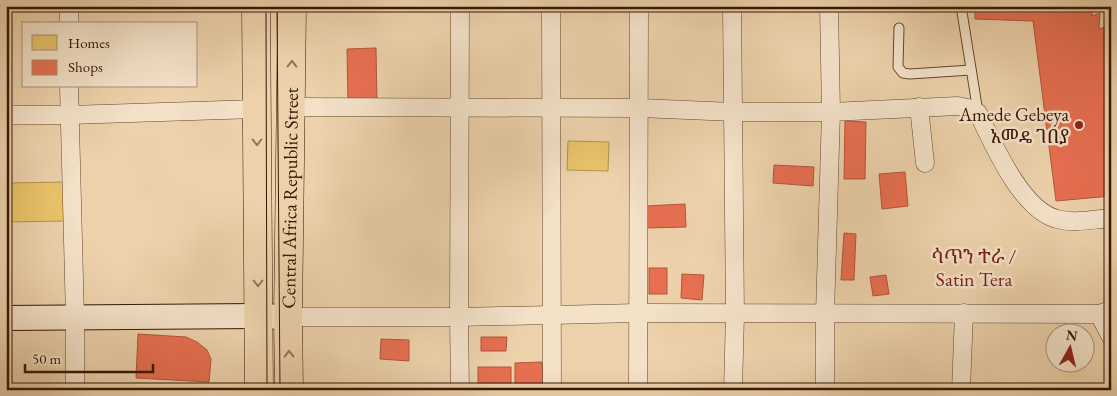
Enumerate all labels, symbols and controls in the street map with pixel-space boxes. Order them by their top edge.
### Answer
legend [22,22,198,88]
text: Homes [68,33,110,52]
text: Shops [68,57,103,76]
one-way arrow [287,59,297,67]
street label: Central Africa Republic Street [276,87,303,309]
place label: Amede Gebeya አመዴ ገበያ [958,102,1069,149]
marker: Amede Gebeya አመዴ ገበያ [1073,119,1085,131]
one-way arrow [252,139,262,147]
district label: ሳጥን ተራ / Satin Tera [932,243,1016,292]
one-way arrow [253,280,263,288]
north arrow [1044,324,1094,374]
text: N [1065,325,1079,345]
scale bar [25,341,152,373]
text: 50 m [32,349,61,368]
one-way arrow [284,349,294,357]

